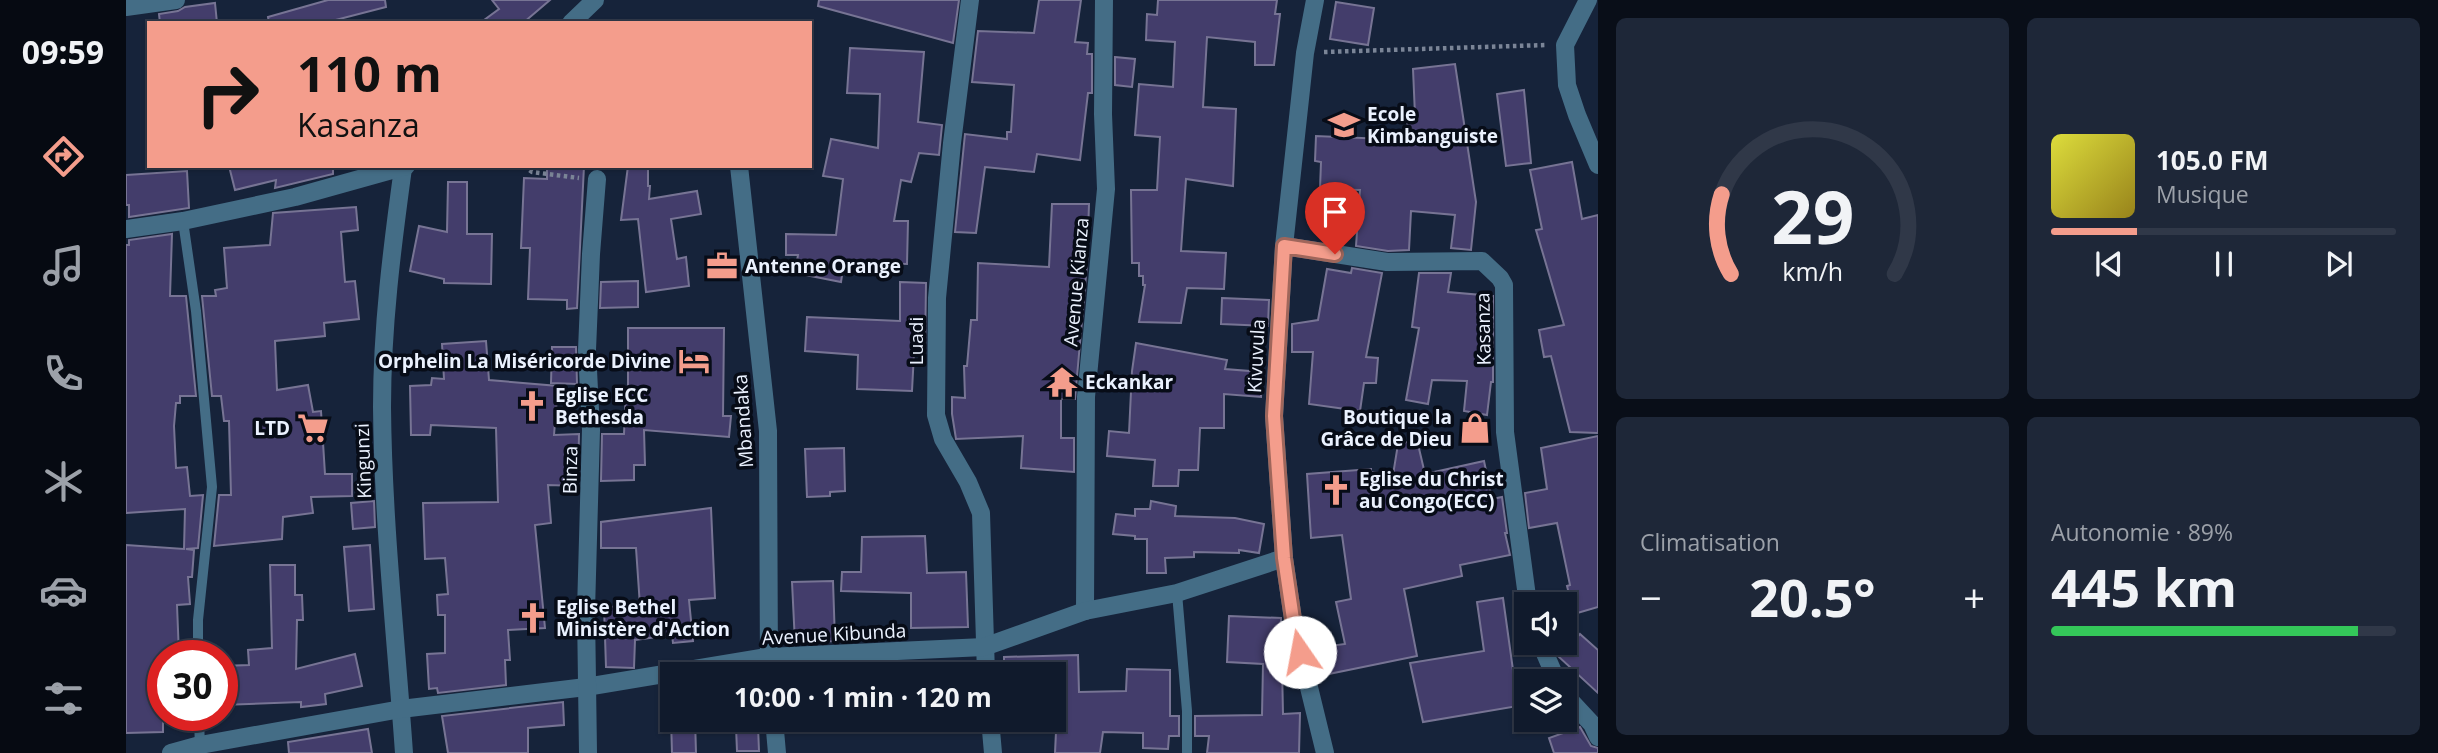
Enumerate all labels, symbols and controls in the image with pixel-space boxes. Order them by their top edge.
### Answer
text: 09:59 [22,30,104,73]
text: 110 m [297,40,442,106]
icon: right [182,49,273,140]
place label: Ecole Kimbanguiste [1367,101,1498,149]
text: Kasanza [297,103,420,146]
school or university icon: Ecole Kimbanguiste [1327,108,1361,142]
icon: directions [39,132,88,181]
text: 105.0 FM [2156,142,2268,178]
text: 29 [1771,167,1854,266]
text: Musique [2156,178,2249,210]
pin [1305,182,1365,254]
icon: arrive [1316,193,1354,231]
street label: Avenue Kianza [1057,217,1095,347]
icon: music [39,241,88,290]
icon: previous [2090,245,2128,283]
icon: pause [2205,245,2243,283]
icon: next [2320,245,2358,283]
office icon: Antenne Orange [705,249,739,283]
place label: Antenne Orange [745,253,901,279]
text: km/h [1782,254,1843,288]
street label: Kasanza [1469,292,1497,366]
street label: Luadi [903,317,929,365]
street label: Kivuvula [1241,318,1271,394]
hotel icon: Orphelin La Miséricorde Divine [677,344,711,378]
place label: Orphelin La Miséricorde Divine [378,348,671,374]
icon: phone [39,349,88,398]
temple icon: Eckankar [1045,365,1079,399]
place label: Eckankar [1085,369,1173,395]
street label: Mbandaka [727,373,759,469]
place label: Eglise ECC Bethesda [555,382,648,430]
church icon: Eglise ECC Bethesda [515,389,549,423]
place label: Boutique la Grâce de Dieu [1320,404,1452,452]
supermarket icon: LTD [296,411,330,445]
shop icon: Boutique la Grâce de Dieu [1458,411,1492,445]
place label: LTD [254,415,290,441]
street label: Kingunzi [349,423,377,499]
street label: Binza [557,446,583,494]
icon: climate [39,457,88,506]
place label: Eglise du Christ au Congo(ECC) [1359,466,1504,514]
church icon: Eglise du Christ au Congo(ECC) [1319,473,1353,507]
text: Autonomie · 89% [2051,516,2233,548]
text: Climatisation [1640,526,1780,558]
text: 445 km [2051,551,2237,622]
text: 20.5° [1749,561,1876,632]
icon: car [39,566,88,615]
text: − [1640,571,1662,623]
text: + [1963,571,1985,623]
map controls [1514,592,1577,732]
button: sound [1514,592,1577,655]
place label: Eglise Bethel Ministère d'Action [556,594,730,642]
church icon: Eglise Bethel Ministère d'Action [516,601,550,635]
position arrow [1263,615,1337,689]
street label: Avenue Kibunda [761,617,907,651]
speed limit sign: 30 [147,640,238,731]
button: layers [1514,669,1577,732]
icon: filters [39,674,88,723]
text: 10:00 · 1 min · 120 m [734,679,992,715]

